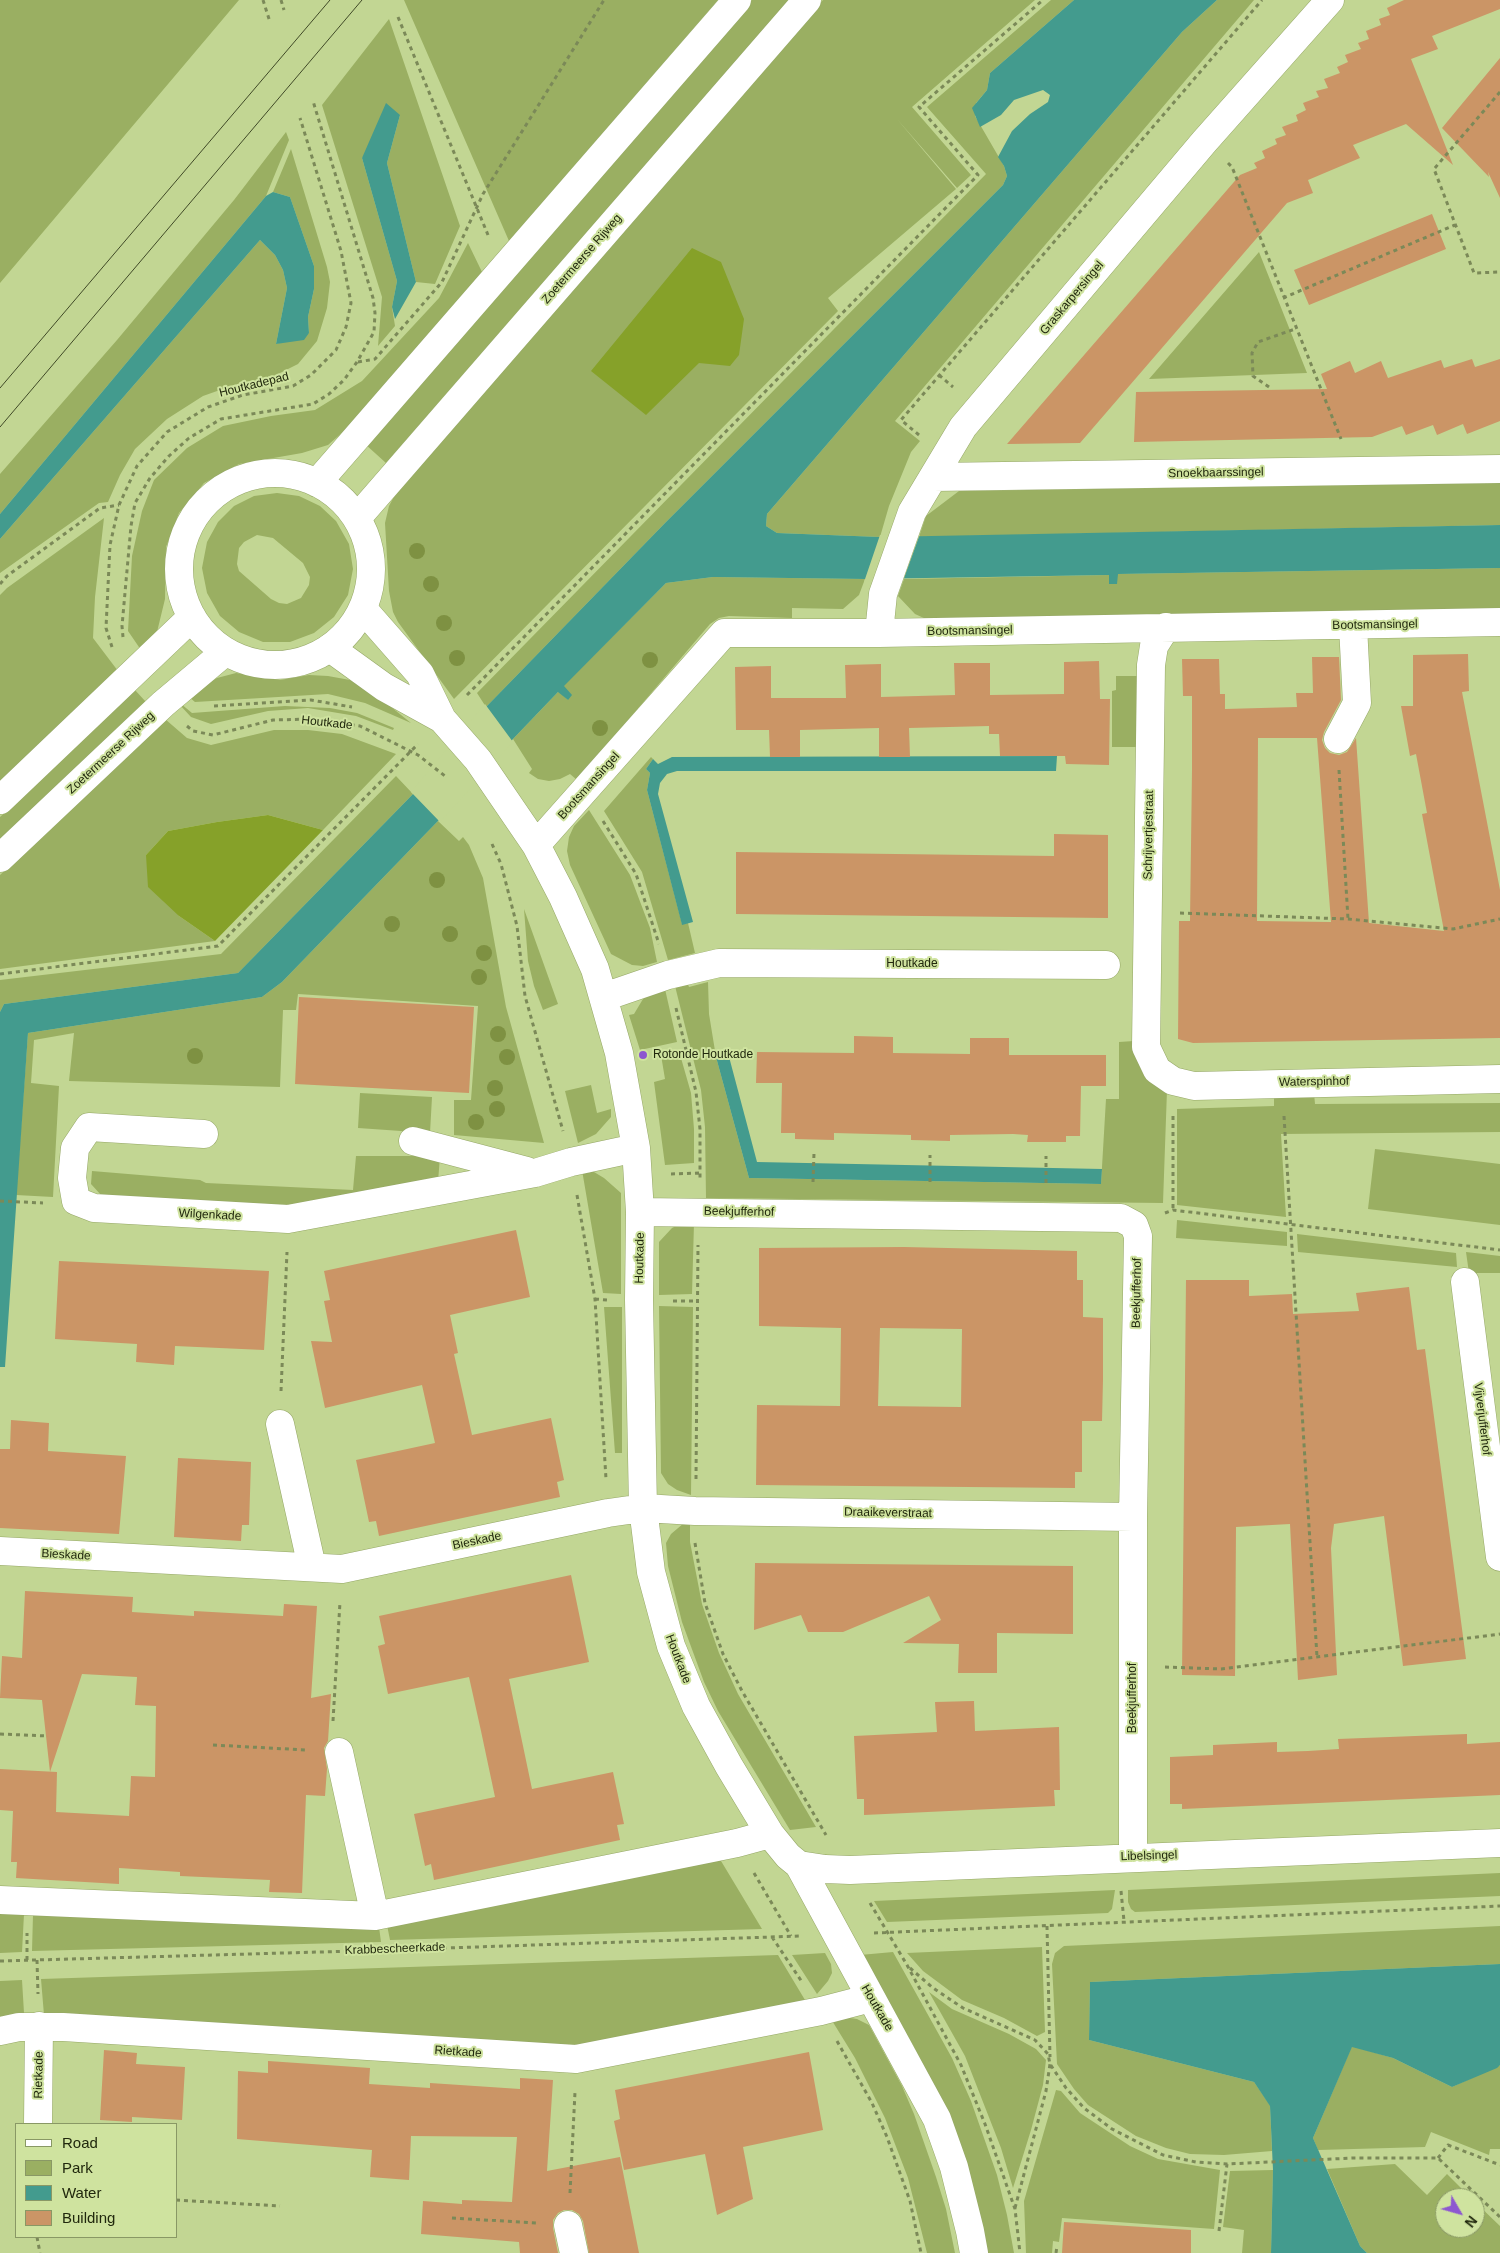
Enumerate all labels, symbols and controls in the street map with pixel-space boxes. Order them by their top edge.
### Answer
street label: Zoetermeerse Rijweg [539,211,625,307]
street label: Graskarpersingel [1037,258,1107,338]
street label: Houtkadepad [218,369,290,401]
street label: Snoekbaarssingel [1168,465,1264,481]
street label: Bootsmansingel [1332,617,1418,633]
street label: Bootsmansingel [927,623,1013,639]
street label: Zoetermeerse Rijweg [64,709,158,797]
street label: Houtkade [301,713,353,733]
street label: Bootsmansingel [555,749,623,823]
street label: Schrijvertjestraat [1141,790,1157,880]
street label: Houtkade [886,957,938,971]
place label: Rotonde Houtkade [653,1048,753,1062]
marker: Rotonde Houtkade [637,1049,649,1061]
street label: Waterspinhof [1279,1074,1349,1090]
street label: Beekjufferhof [704,1204,774,1220]
street label: Wilgenkade [178,1206,242,1224]
street label: Houtkade [632,1232,648,1284]
street label: Beekjufferhof [1129,1258,1145,1328]
street label: Vijverjufferhof [1470,1382,1494,1456]
street label: Draaikeverstraat [844,1505,932,1521]
street label: Bieskade [451,1529,503,1553]
street label: Bieskade [41,1547,91,1563]
street label: Houtkade [662,1632,694,1686]
street label: Beekjufferhof [1126,1663,1140,1733]
street label: Libelsingel [1120,1848,1178,1864]
street label: Krabbescheerkade [344,1940,446,1958]
street label: Houtkade [858,1982,896,2034]
street label: Rietkade [434,2043,482,2061]
street label: Rietkade [31,2051,47,2099]
legend [15,2123,178,2238]
text: Road [62,2134,98,2151]
text: Park [62,2159,93,2176]
text: Water [62,2184,101,2201]
north arrow [1435,2188,1485,2238]
text: Building [62,2209,115,2226]
text: N [1462,2213,1480,2231]

